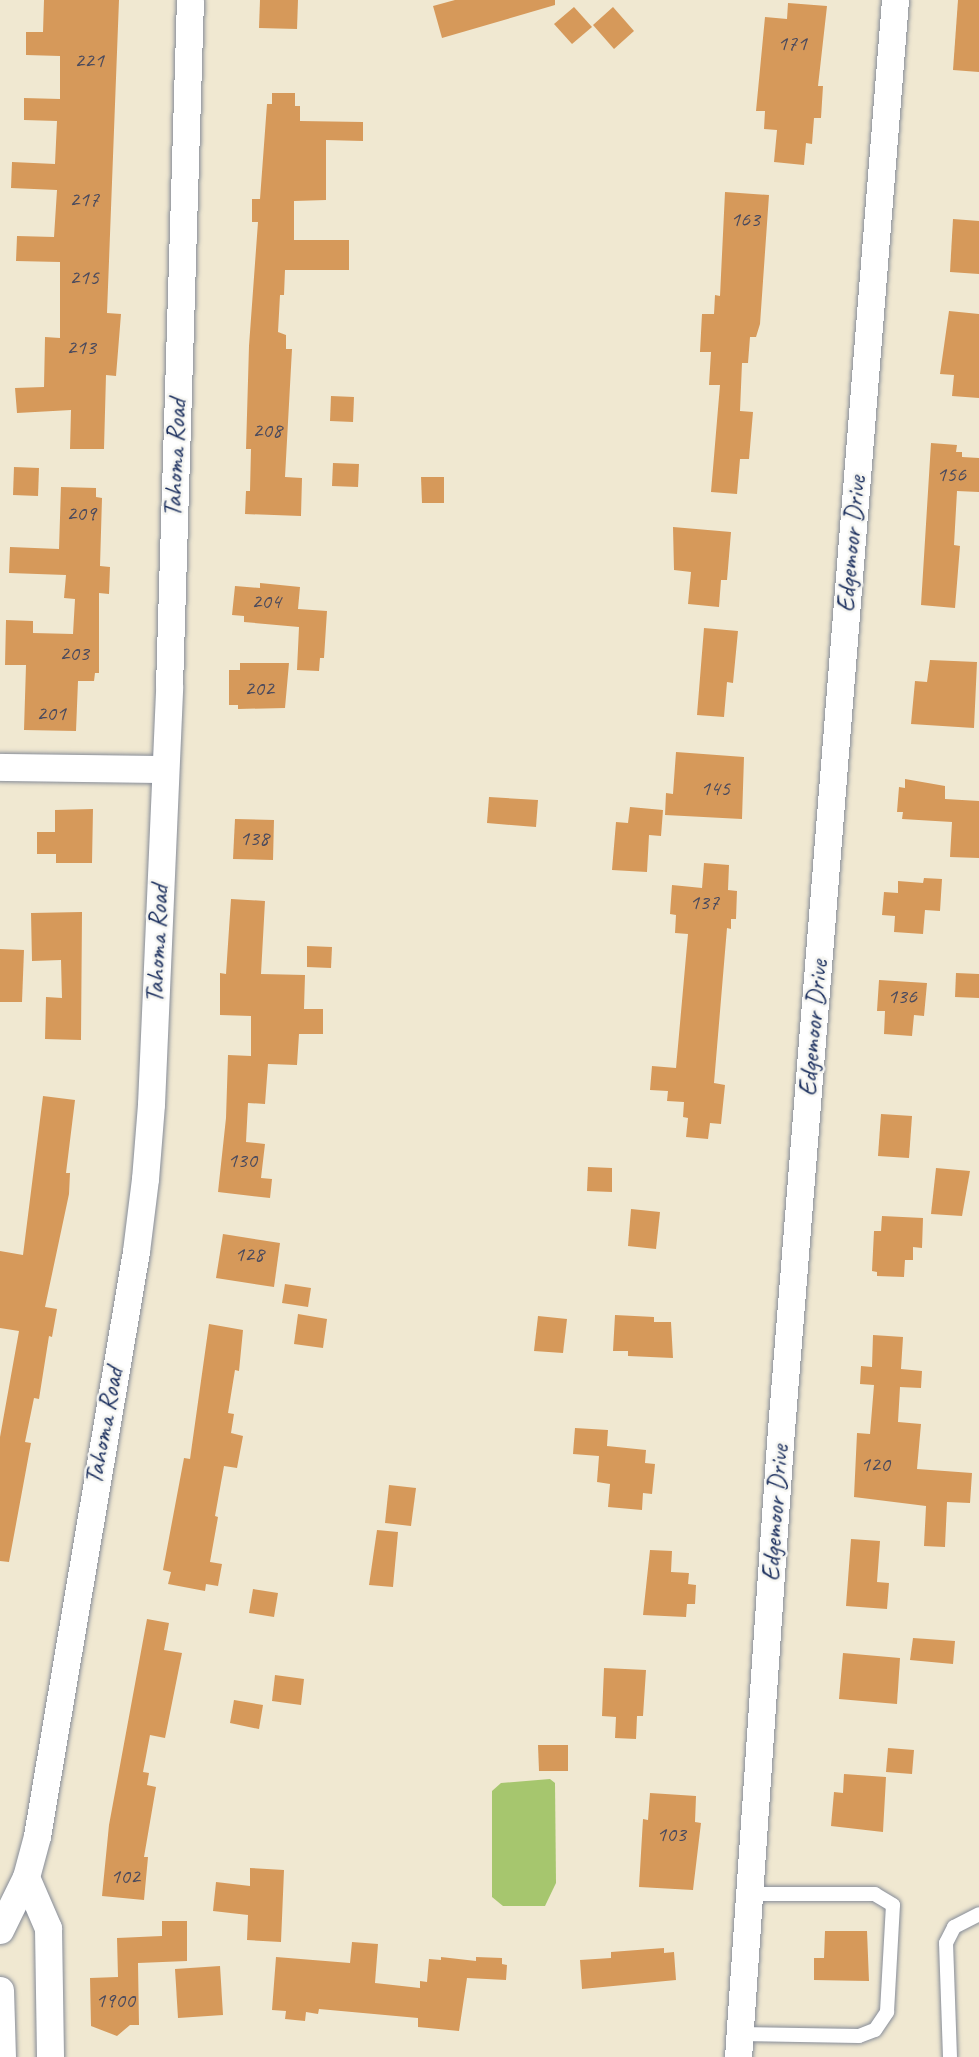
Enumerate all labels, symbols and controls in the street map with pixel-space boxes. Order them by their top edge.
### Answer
house number: 171 [777,31,807,57]
house number: 221 [74,48,104,74]
house number: 217 [69,187,99,213]
house number: 163 [730,207,760,233]
house number: 215 [69,265,99,291]
house number: 213 [66,335,96,361]
street label: Tahoma Road [157,398,193,518]
house number: 208 [252,418,282,444]
house number: 156 [936,462,966,488]
street label: Edgemoor Drive [829,474,873,614]
house number: 209 [66,501,96,527]
house number: 204 [251,589,281,615]
house number: 203 [59,641,89,667]
house number: 202 [244,676,274,702]
house number: 201 [36,701,66,727]
house number: 145 [700,776,730,802]
house number: 138 [239,826,269,852]
street label: Tahoma Road [139,884,175,1004]
house number: 137 [689,890,719,916]
street label: Edgemoor Drive [791,958,835,1098]
house number: 136 [887,984,917,1010]
house number: 130 [227,1148,257,1174]
house number: 128 [234,1242,264,1268]
street label: Tahoma Road [78,1365,130,1487]
street label: Edgemoor Drive [755,1444,795,1582]
house number: 120 [860,1452,890,1478]
house number: 103 [656,1822,686,1848]
house number: 102 [110,1864,140,1890]
house number: 1900 [95,1988,135,2014]

